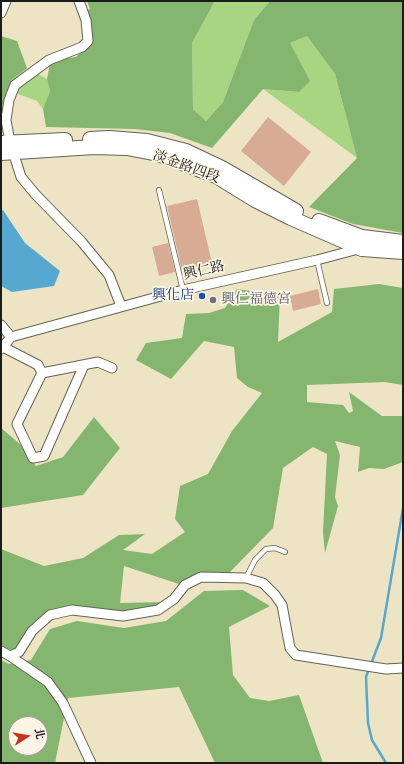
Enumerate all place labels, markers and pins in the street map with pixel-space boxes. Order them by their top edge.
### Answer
place label: 興化店 [152,288,194,304]
marker: 興化店 [197,291,207,301]
place label: 興仁福德宮 [221,292,291,308]
marker: 興仁福德宮 [208,295,218,305]

